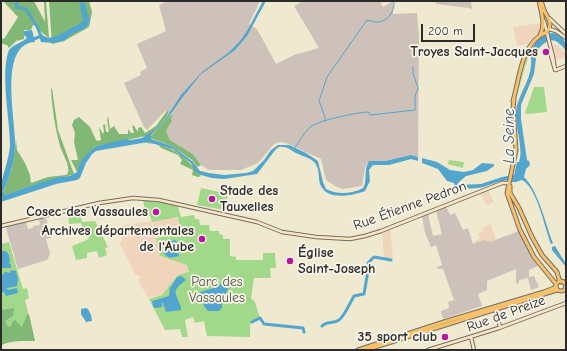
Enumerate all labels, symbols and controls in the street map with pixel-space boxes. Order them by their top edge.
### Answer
scale bar [423,16,477,42]
text: 200 m [428,24,463,38]
place label: Troyes Saint-Jacques [411,44,538,60]
marker: Troyes Saint-Jacques [541,47,551,57]
water label: La Seine [501,108,519,164]
street label: Rue Étienne Pedron [351,178,469,234]
place label: Stade des Tauxelles [220,183,278,216]
marker: Stade des Tauxelles [207,194,217,204]
place label: Cosec des Vassaules [26,204,148,220]
marker: Cosec des Vassaules [151,207,161,217]
place label: Archives départementales de l'Aube [42,223,194,256]
marker: Archives départementales de l'Aube [197,234,207,244]
place label: Église Saint-Joseph [298,245,375,278]
marker: Église Saint-Joseph [285,256,295,266]
park label: Parc des Vassaules [189,274,245,306]
street label: Rue de Preize [464,292,548,336]
place label: 35 sport club [357,329,437,345]
marker: 35 sport club [440,332,450,342]

